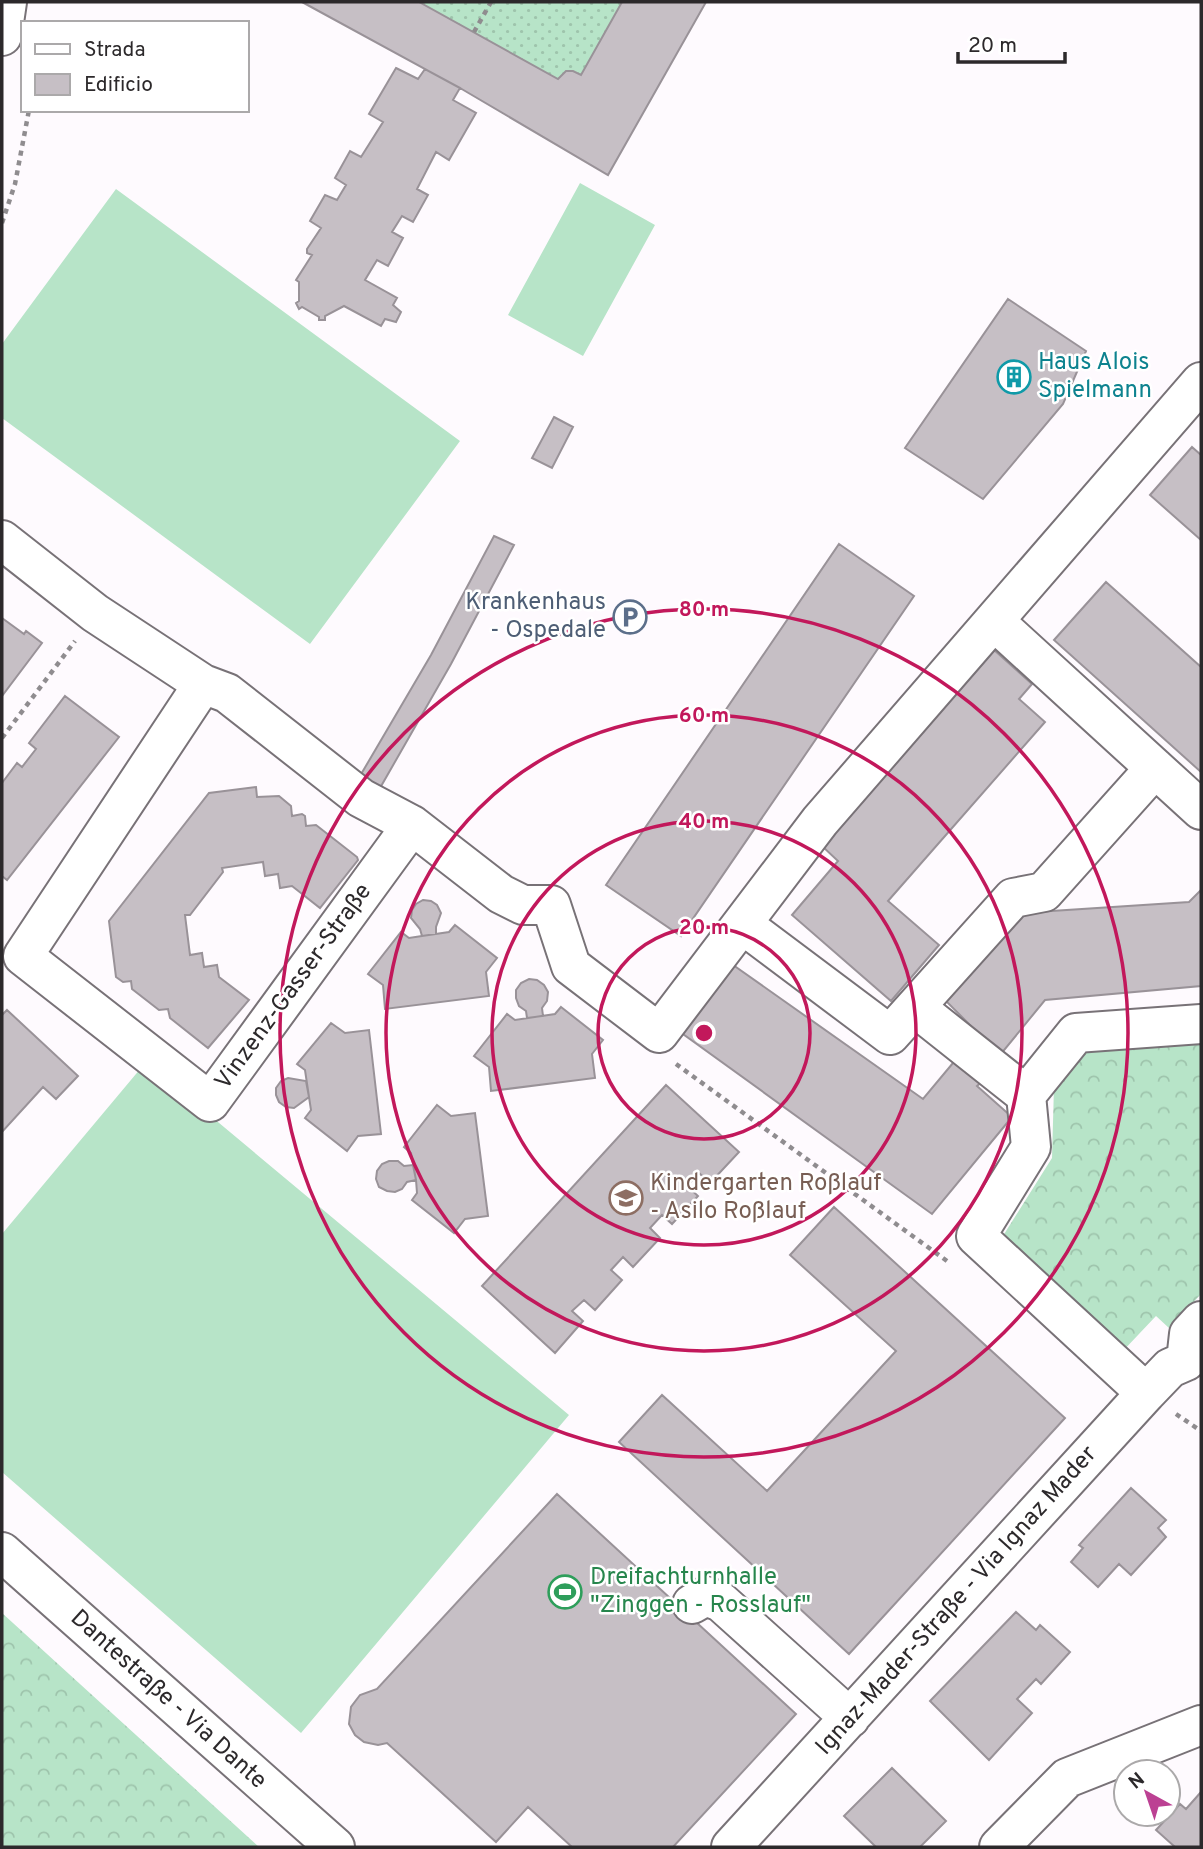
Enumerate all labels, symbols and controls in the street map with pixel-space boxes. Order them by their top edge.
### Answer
legend [21,21,248,112]
scale bar [958,21,1065,65]
text: 20 m [968,33,1017,60]
text: Strada [84,37,145,64]
text: Edificio [84,72,153,99]
place label: Haus Alois Spielmann [1038,348,1152,406]
building icon: Haus Alois Spielmann [995,358,1033,396]
place label: Krankenhaus - Ospedale [465,588,606,646]
text: 80 m [679,597,729,624]
parking icon: Krankenhaus - Ospedale [611,598,649,636]
text: 60 m [679,703,729,730]
text: 40 m [679,809,729,836]
street label: Vinzenz-Gasser-Straße [209,878,379,1096]
text: 20 m [679,915,729,942]
centre of rings [692,1021,716,1045]
place label: Kindergarten Roßlauf - Asilo Roßlauf [650,1169,881,1227]
school or university icon: Kindergarten Roßlauf - Asilo Roßlauf [607,1179,645,1217]
street label: Ignaz-Mader-Straße - Via Ignaz Mader [810,1440,1104,1762]
place label: Dreifachturnhalle "Zinggen - Rosslauf" [590,1563,811,1621]
sports icon: Dreifachturnhalle "Zinggen - Rosslauf" [546,1573,584,1611]
street label: Dantestraße - Via Dante [64,1604,272,1796]
north arrow [1112,1758,1182,1828]
text: N [1124,1768,1150,1795]

